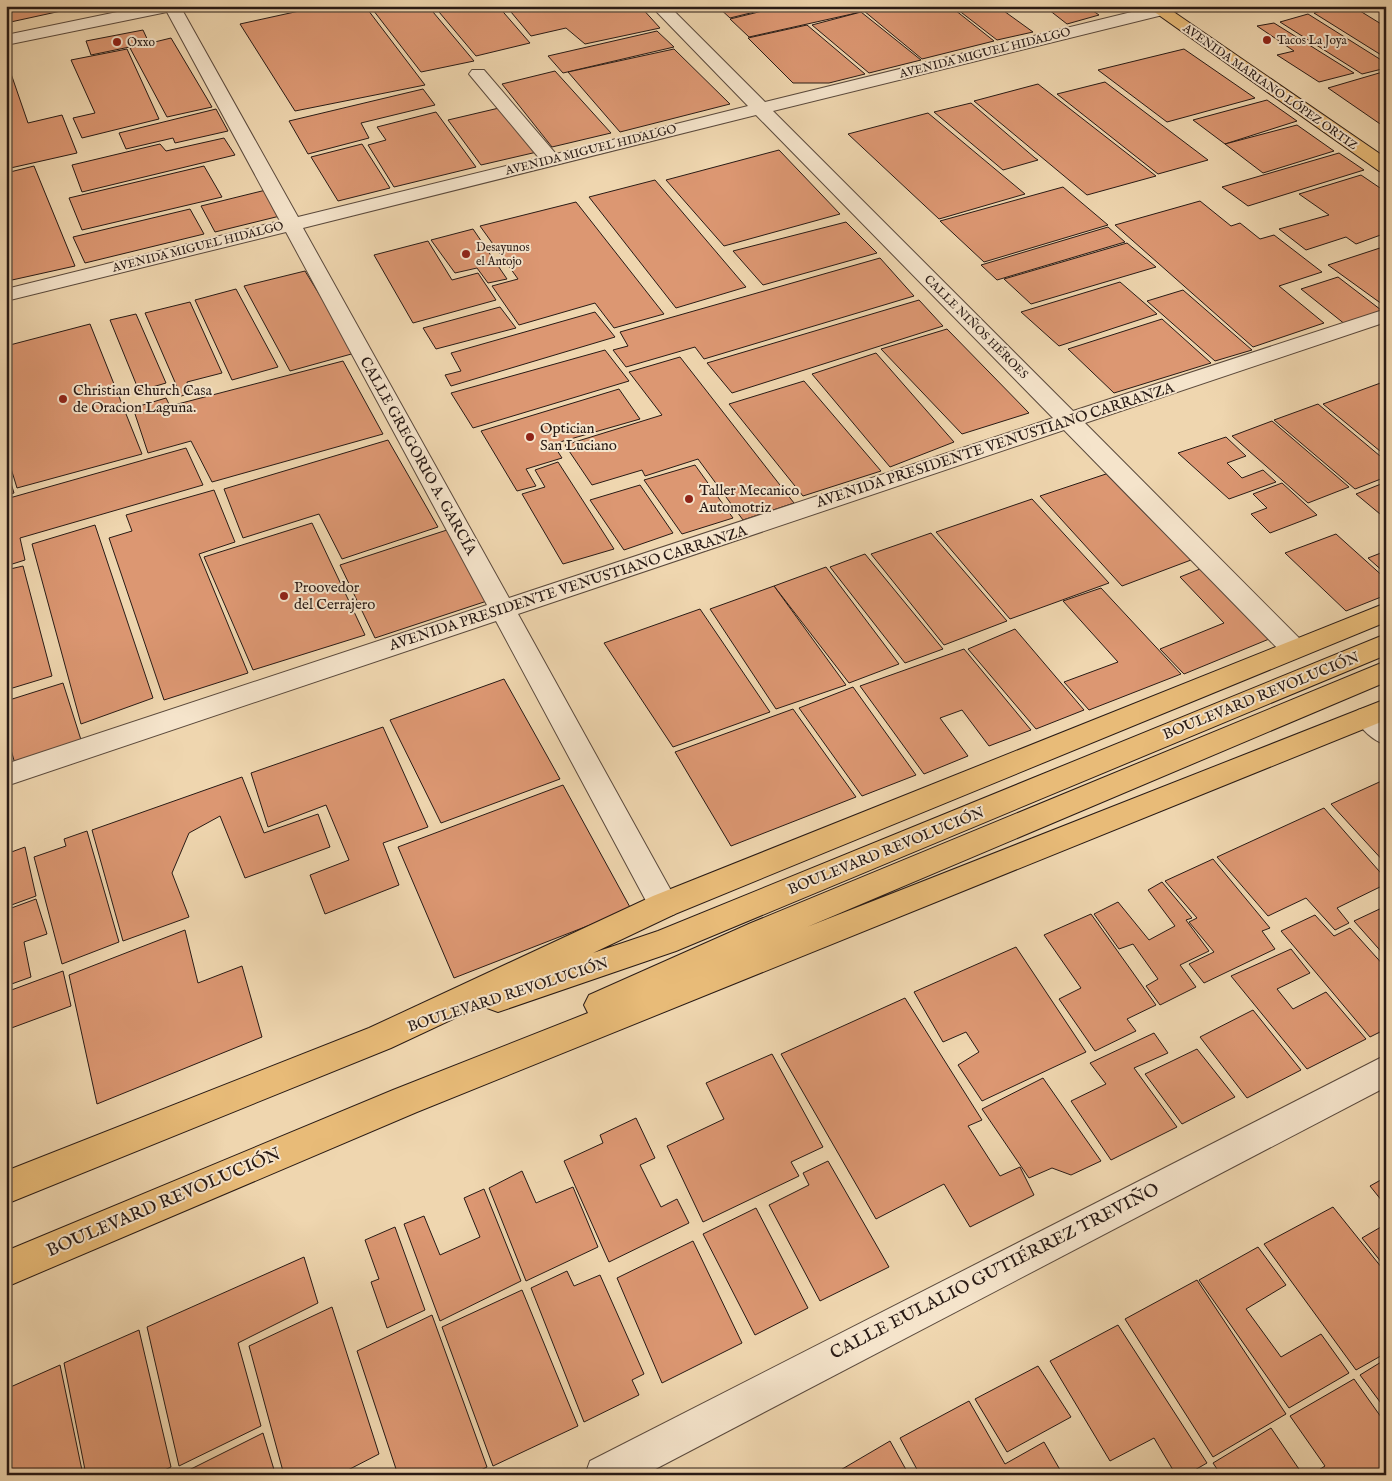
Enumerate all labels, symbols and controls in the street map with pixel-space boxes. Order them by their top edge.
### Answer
street label: AVENIDA MARIANO LÓPEZ ORTIZ [1179,19,1361,154]
street label: AVENIDA MIGUEL HIDALGO [897,24,1072,82]
place label: Tacos La Joya [1277,33,1348,49]
marker: Tacos La Joya [1261,34,1273,46]
place label: Oxxo [127,35,155,50]
marker: Oxxo [111,36,123,48]
street label: AVENIDA MIGUEL HIDALGO [503,121,678,179]
street label: AVENIDA MIGUEL HIDALGO [110,218,285,276]
place label: Desayunos el Antojo [476,240,530,269]
marker: Desayunos el Antojo [460,248,472,260]
street label: CALLE NIÑOS HÉROES [921,271,1032,382]
street label: CALLE GREGORIO A. GARCÍA [355,353,481,559]
street label: AVENIDA PRESIDENTE VENUSTIANO CARRANZA [813,378,1177,512]
place label: Christian Church Casa de Oracion Laguna. [73,381,212,417]
marker: Christian Church Casa de Oracion Laguna. [57,393,69,405]
place label: Optician San Luciano [540,419,617,455]
marker: Optician San Luciano [524,431,536,443]
place label: Taller Mecanico Automotriz [698,481,799,517]
marker: Taller Mecanico Automotriz [683,493,695,505]
street label: AVENIDA PRESIDENTE VENUSTIANO CARRANZA [386,521,750,655]
place label: Proovedor del Cerrajero [294,578,375,614]
marker: Proovedor del Cerrajero [278,590,290,602]
street label: BOULEVARD REVOLUCIÓN [1160,648,1362,744]
street label: BOULEVARD REVOLUCIÓN [785,803,987,899]
street label: BOULEVARD REVOLUCIÓN [405,953,611,1037]
street label: BOULEVARD REVOLUCIÓN [43,1141,285,1263]
street label: CALLE EULALIO GUTIÉRREZ TREVIÑO [826,1177,1164,1365]

